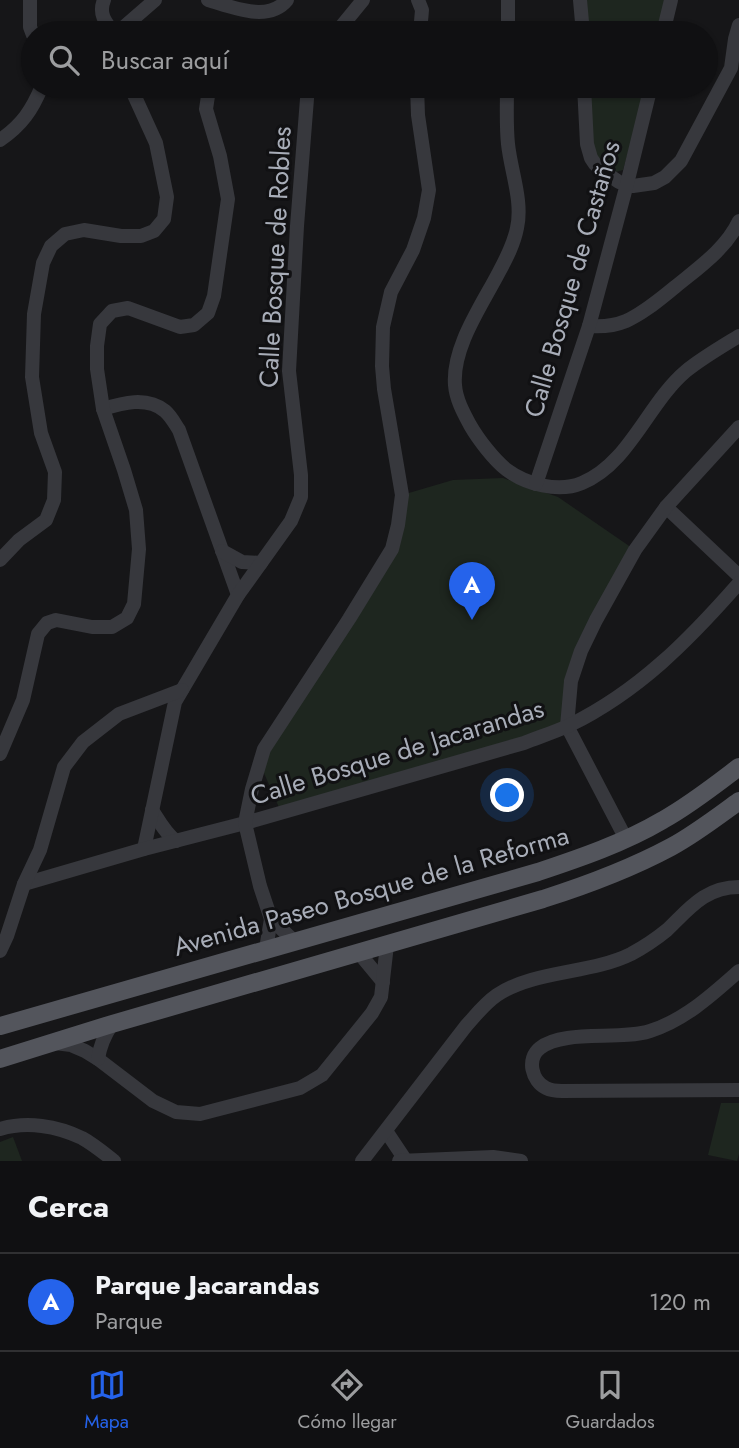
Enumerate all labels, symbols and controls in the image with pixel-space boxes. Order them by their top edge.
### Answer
search box [21,21,718,98]
icon: search [45,41,83,79]
text: Buscar aquí [101,41,229,79]
street label: Calle Bosque de Robles [249,125,301,389]
street label: Calle Bosque de Castaños [514,136,630,422]
pin: A [449,562,495,620]
street label: Calle Bosque de Jacarandas [246,689,548,815]
your location [490,778,524,812]
street label: Avenida Paseo Bosque de la Reforma [169,816,573,966]
text: Cerca [28,1185,109,1228]
text: Parque Jacarandas [95,1266,319,1304]
text: A [43,1285,59,1319]
text: 120 m [649,1285,711,1319]
text: Parque [95,1304,163,1338]
tab: Mapa [84,1366,129,1435]
tab: Cómo llegar [298,1366,397,1435]
tab: Guardados [565,1366,655,1435]

